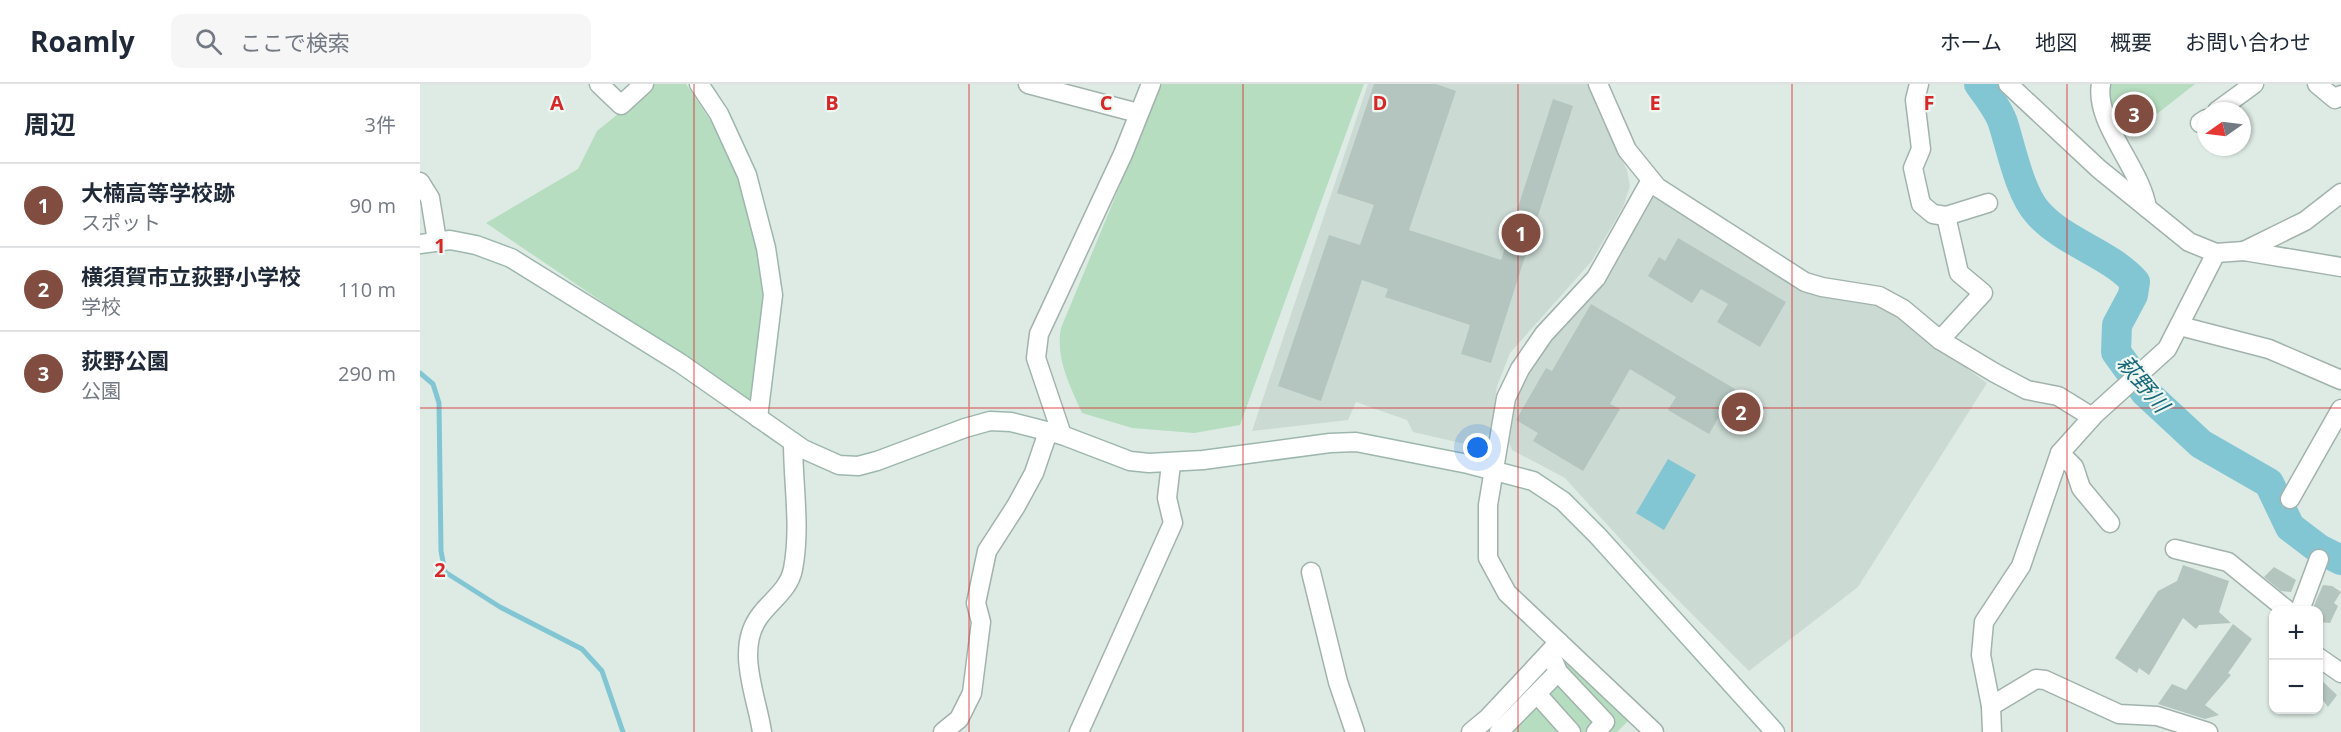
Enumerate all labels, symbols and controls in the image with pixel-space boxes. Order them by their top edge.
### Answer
search box [171,14,591,68]
text: Roamly [30,22,135,60]
icon: search [192,25,225,58]
text: ここで検索 [240,27,350,57]
text: ホーム [1940,28,2002,56]
text: 地図 [2035,28,2077,56]
text: 概要 [2110,28,2152,56]
text: お問い合わせ [2185,28,2311,56]
text: A [550,89,564,116]
text: B [825,89,839,116]
text: C [1100,89,1113,116]
text: D [1373,89,1387,116]
text: E [1649,89,1661,116]
text: F [1924,89,1934,116]
pin: 3 [2114,92,2154,136]
north arrow [2197,102,2251,156]
text: 周辺 [24,106,76,142]
text: 3件 [365,111,396,138]
text: 大楠高等学校跡 [81,177,235,207]
text: 1 [38,192,49,219]
text: 90 m [349,192,396,219]
text: スポット [81,209,161,236]
pin: 1 [1502,210,1540,256]
text: 1 [434,232,446,259]
text: 横須賀市立荻野小学校 [81,261,301,291]
text: 2 [38,276,49,303]
text: 110 m [338,276,396,303]
text: 学校 [81,293,121,320]
text: 荻野公園 [81,345,169,375]
water label: 萩野川 [2111,348,2178,419]
text: 3 [38,360,49,387]
text: 290 m [338,360,396,387]
text: 公園 [81,377,121,404]
pin: 2 [1722,390,1760,434]
your location [1463,433,1492,462]
text: 2 [434,556,446,583]
map controls [2269,606,2323,714]
button: + [2269,606,2323,660]
button: − [2269,660,2323,714]

